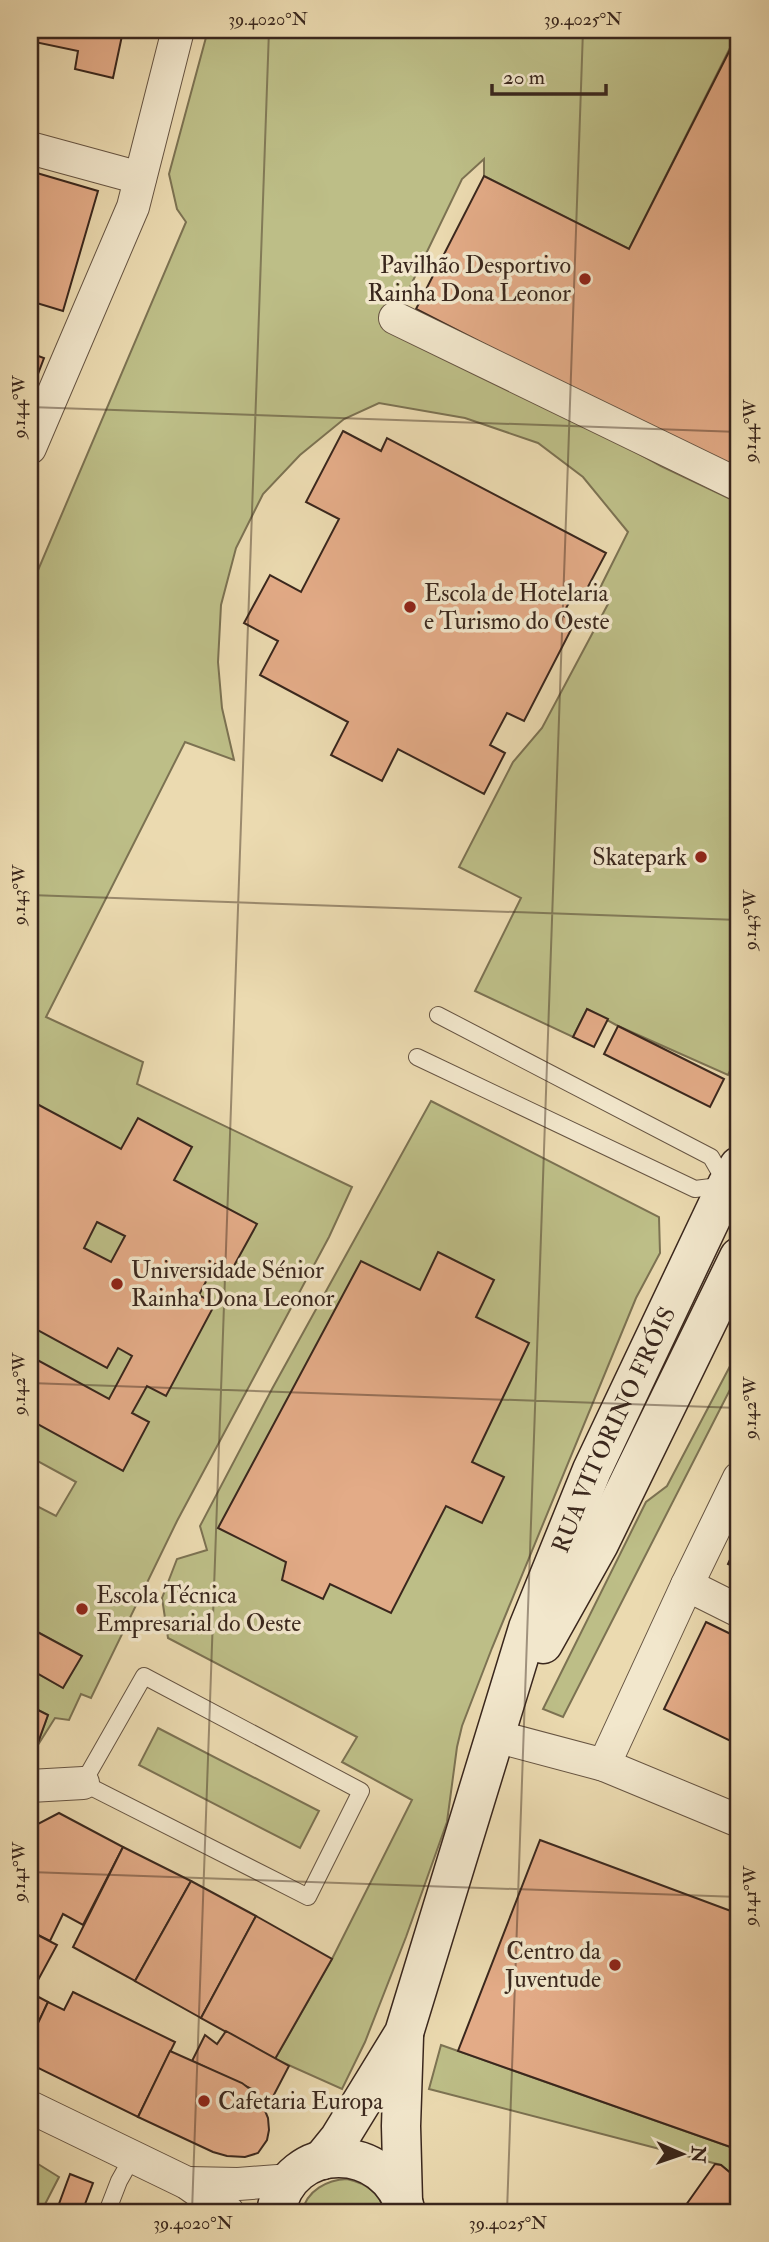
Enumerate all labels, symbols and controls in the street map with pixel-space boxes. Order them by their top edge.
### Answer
text: 39.4020°N [228,8,308,31]
text: 39.4025°N [544,8,622,31]
scale bar [492,52,606,96]
text: 20 m [503,64,545,91]
place label: Pavilhão Desportivo Rainha Dona Leonor [368,250,571,309]
marker: Pavilhão Desportivo Rainha Dona Leonor [577,271,593,287]
text: 9.144°W [8,375,31,441]
text: 9.144°W [739,399,762,465]
place label: Escola de Hotelaria e Turismo do Oeste [424,578,610,637]
marker: Escola de Hotelaria e Turismo do Oeste [402,599,418,615]
place label: Skatepark [592,842,688,873]
marker: Skatepark [693,849,709,865]
text: 9.143°W [8,864,31,927]
text: 9.143°W [739,889,762,952]
place label: Universidade Sénior Rainha Dona Leonor [131,1255,335,1314]
marker: Universidade Sénior Rainha Dona Leonor [109,1276,125,1292]
street label: RUA VITORINO FRÓIS [545,1302,683,1557]
text: 9.142°W [8,1352,31,1417]
text: 9.142°W [739,1376,762,1441]
place label: Escola Técnica Empresarial do Oeste [96,1580,301,1639]
marker: Escola Técnica Empresarial do Oeste [74,1601,90,1617]
text: 9.141°W [8,1841,31,1904]
text: 9.141°W [739,1865,762,1928]
place label: Centro da Juventude [504,1936,602,1995]
marker: Centro da Juventude [607,1957,623,1973]
place label: Cafetaria Europa [218,2086,384,2117]
marker: Cafetaria Europa [196,2093,212,2109]
north arrow [646,2120,716,2190]
text: N [686,2145,710,2164]
text: 39.4020°N [153,2212,233,2235]
text: 39.4025°N [469,2212,547,2235]

